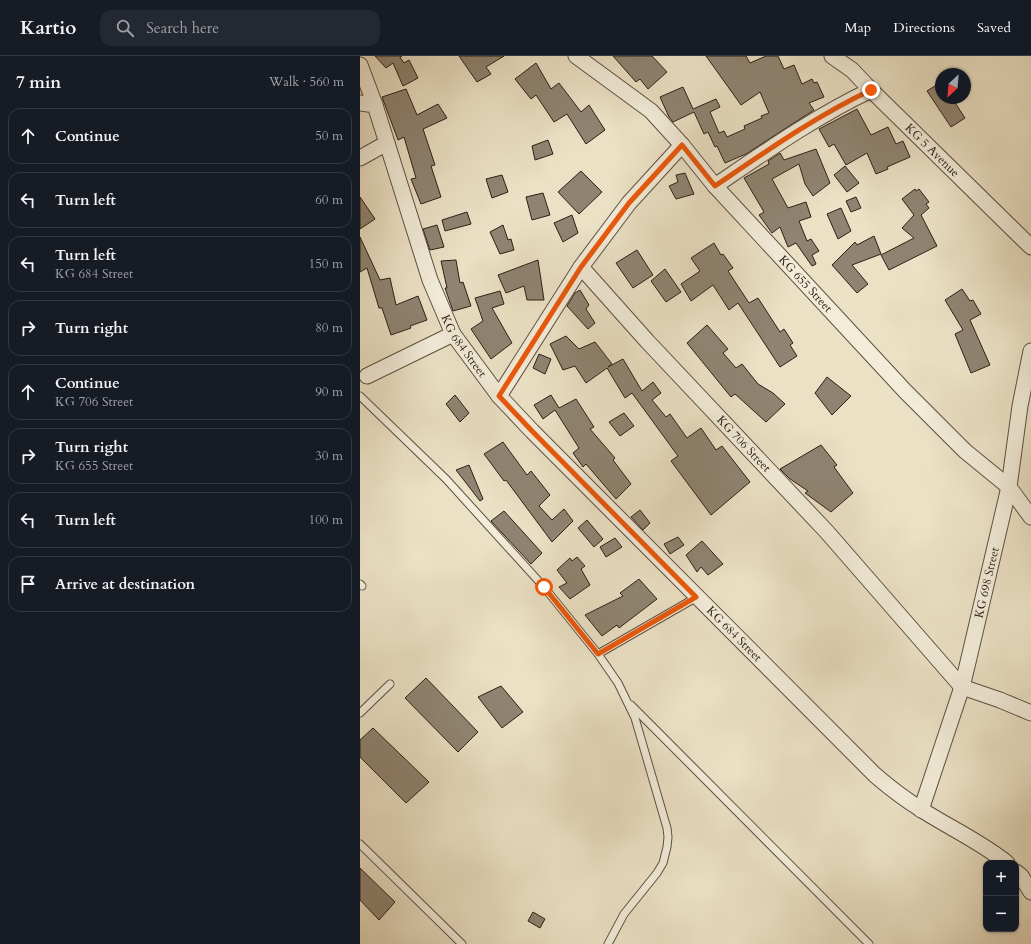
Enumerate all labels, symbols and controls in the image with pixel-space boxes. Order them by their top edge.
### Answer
search box [100,10,380,46]
text: Kartio [20,15,76,41]
icon: search [114,17,136,39]
text: Search here [146,18,219,38]
text: Map [845,18,871,37]
text: Directions [893,18,955,37]
text: Saved [977,18,1011,37]
north arrow [935,68,971,104]
text: 7 min [16,71,61,94]
text: Walk · 560 m [269,73,344,91]
route end [862,81,880,99]
street label: KG 5 Avenue [902,120,963,180]
icon: ahead [17,125,39,147]
text: Continue [55,126,120,146]
text: 50 m [315,127,343,145]
icon: left [17,189,39,211]
text: Turn left [55,190,116,210]
text: 60 m [315,191,343,209]
text: Turn left [55,245,116,265]
street label: KG 655 Street [775,252,836,316]
icon: left [17,253,39,275]
text: 150 m [309,255,343,273]
text: KG 684 Street [55,265,133,283]
street label: KG 684 Street [438,312,490,381]
icon: right [17,317,39,339]
text: Turn right [55,318,128,338]
text: 80 m [315,319,343,337]
text: Continue [55,373,120,393]
icon: ahead [17,381,39,403]
text: 90 m [315,383,343,401]
text: KG 706 Street [55,393,133,411]
street label: KG 706 Street [713,412,775,476]
text: Turn right [55,437,128,457]
icon: right [17,445,39,467]
text: 30 m [315,447,343,465]
text: KG 655 Street [55,457,133,475]
icon: left [17,509,39,531]
text: Turn left [55,510,116,530]
text: 100 m [309,511,343,529]
street label: KG 698 Street [971,545,1003,620]
icon: arrive [17,573,39,595]
text: Arrive at destination [55,574,195,594]
route start [535,578,553,596]
street label: KG 684 Street [703,603,766,665]
map controls [983,860,1019,932]
button: + [983,860,1019,896]
button: − [983,896,1019,932]

